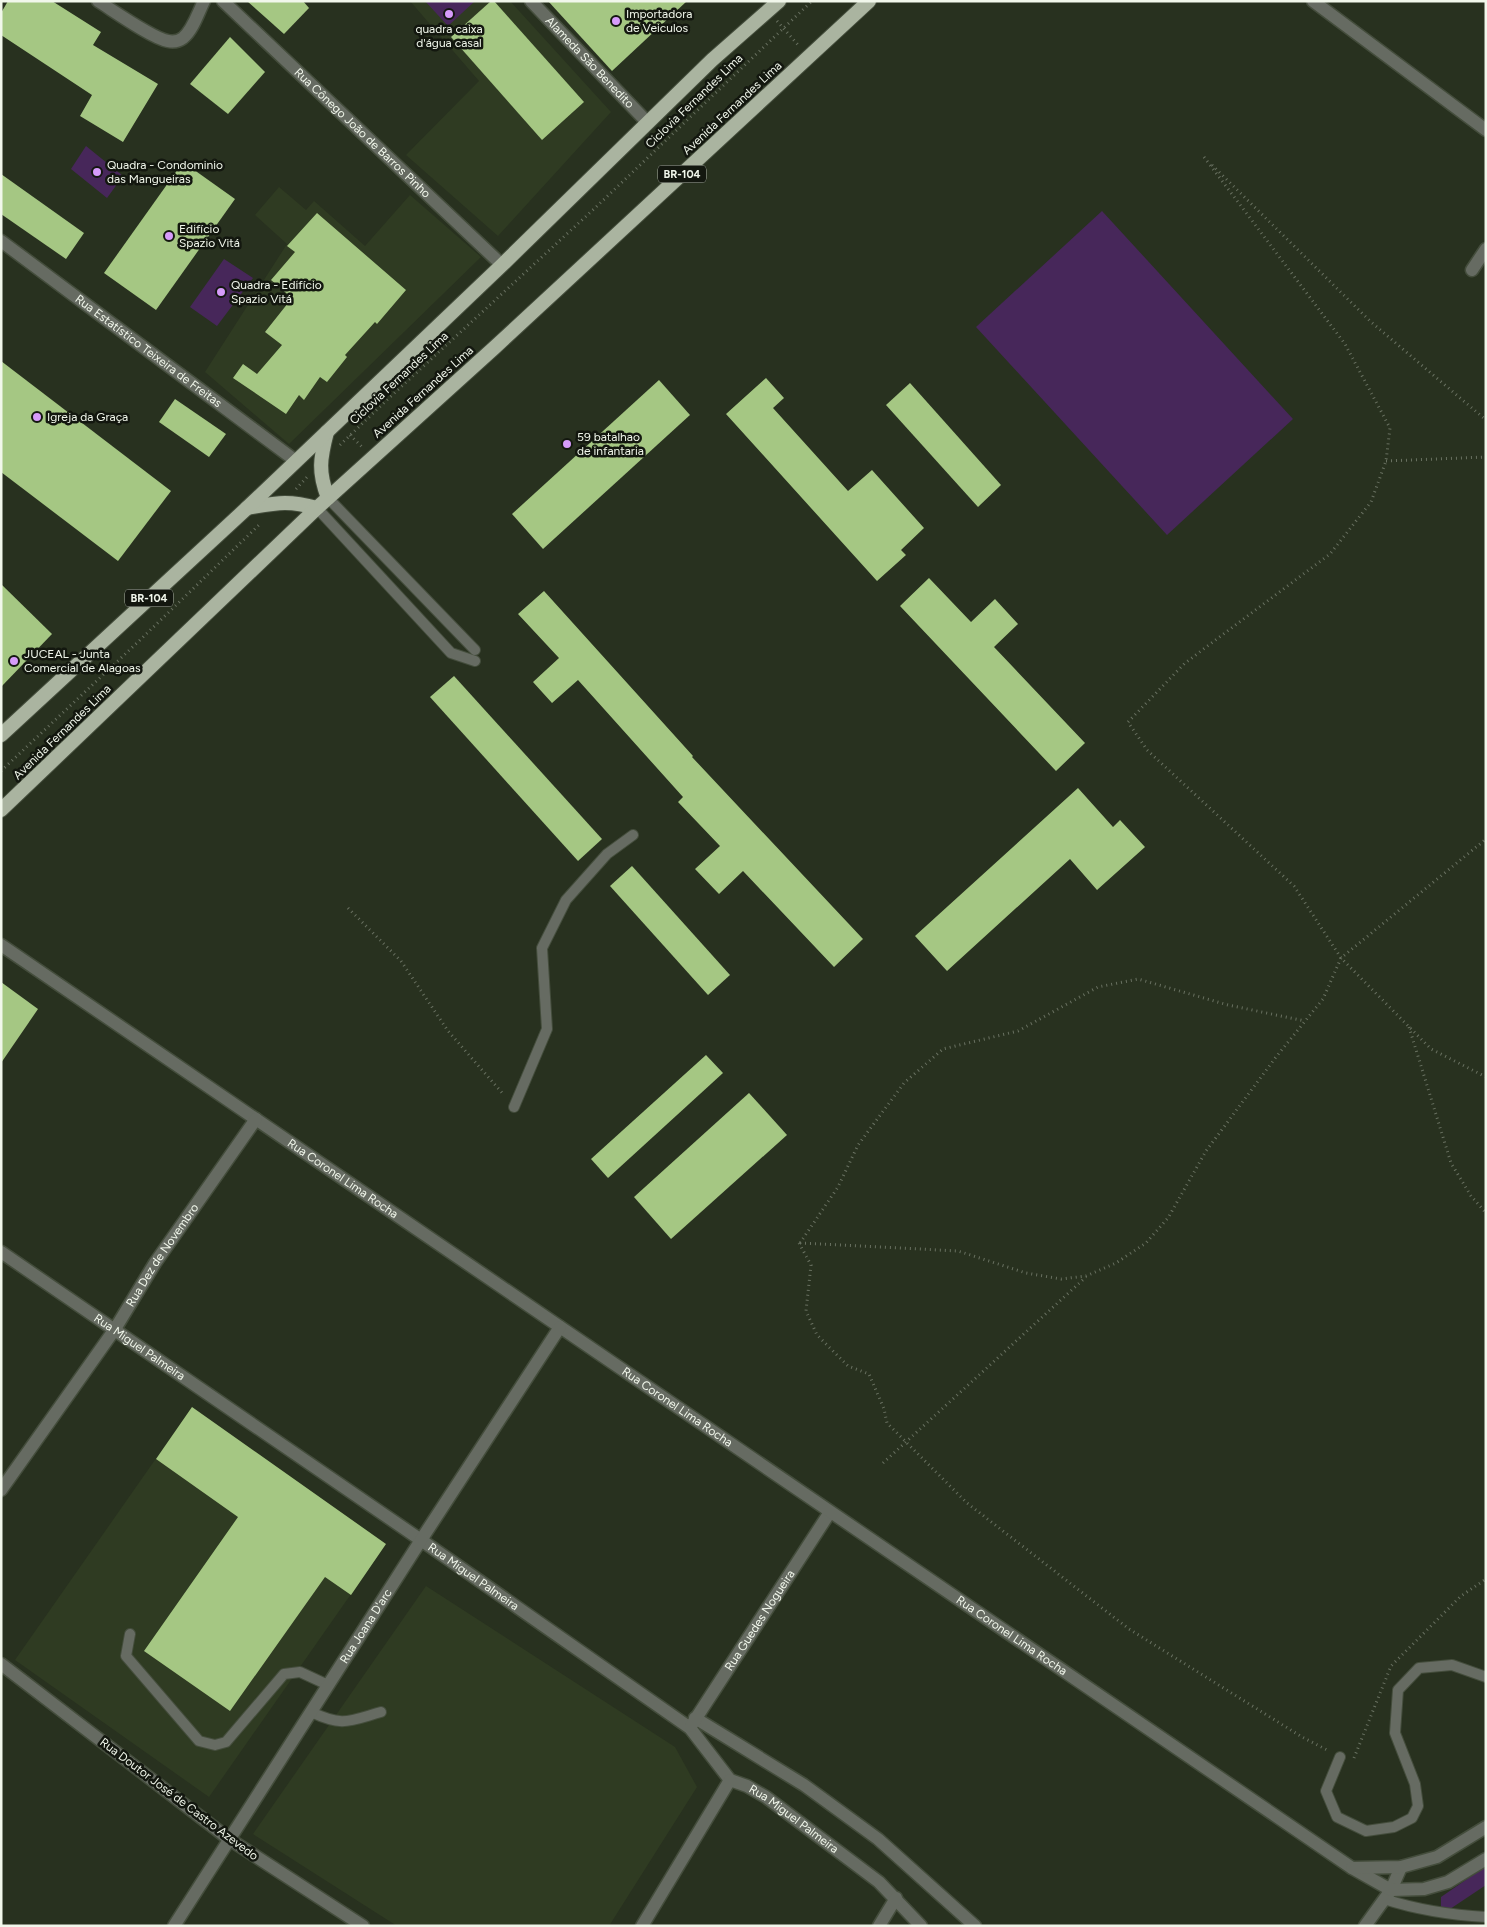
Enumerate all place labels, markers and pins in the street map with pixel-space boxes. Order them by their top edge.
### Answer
place label: Importadora de Veiculos [626,7,692,35]
marker: quadra caixa d'água casal [443,8,455,20]
marker: Importadora de Veiculos [610,15,622,27]
place label: quadra caixa d'água casal [415,22,483,50]
place label: Quadra - Condominio das Mangueiras [107,158,223,186]
marker: Quadra - Condominio das Mangueiras [91,166,103,178]
place label: Edifício Spazio Vitá [179,222,240,250]
marker: Edifício Spazio Vitá [163,230,175,242]
place label: Quadra - Edifício Spazio Vitá [231,278,322,306]
marker: Quadra - Edifício Spazio Vitá [215,286,227,298]
place label: Igreja da Graça [47,410,128,424]
marker: Igreja da Graça [31,411,43,423]
place label: 59 batalhao de infantaria [577,430,644,458]
marker: 59 batalhao de infantaria [561,438,573,450]
place label: JUCEAL - Junta Comercial de Alagoas [24,647,141,675]
marker: JUCEAL - Junta Comercial de Alagoas [8,655,20,667]

